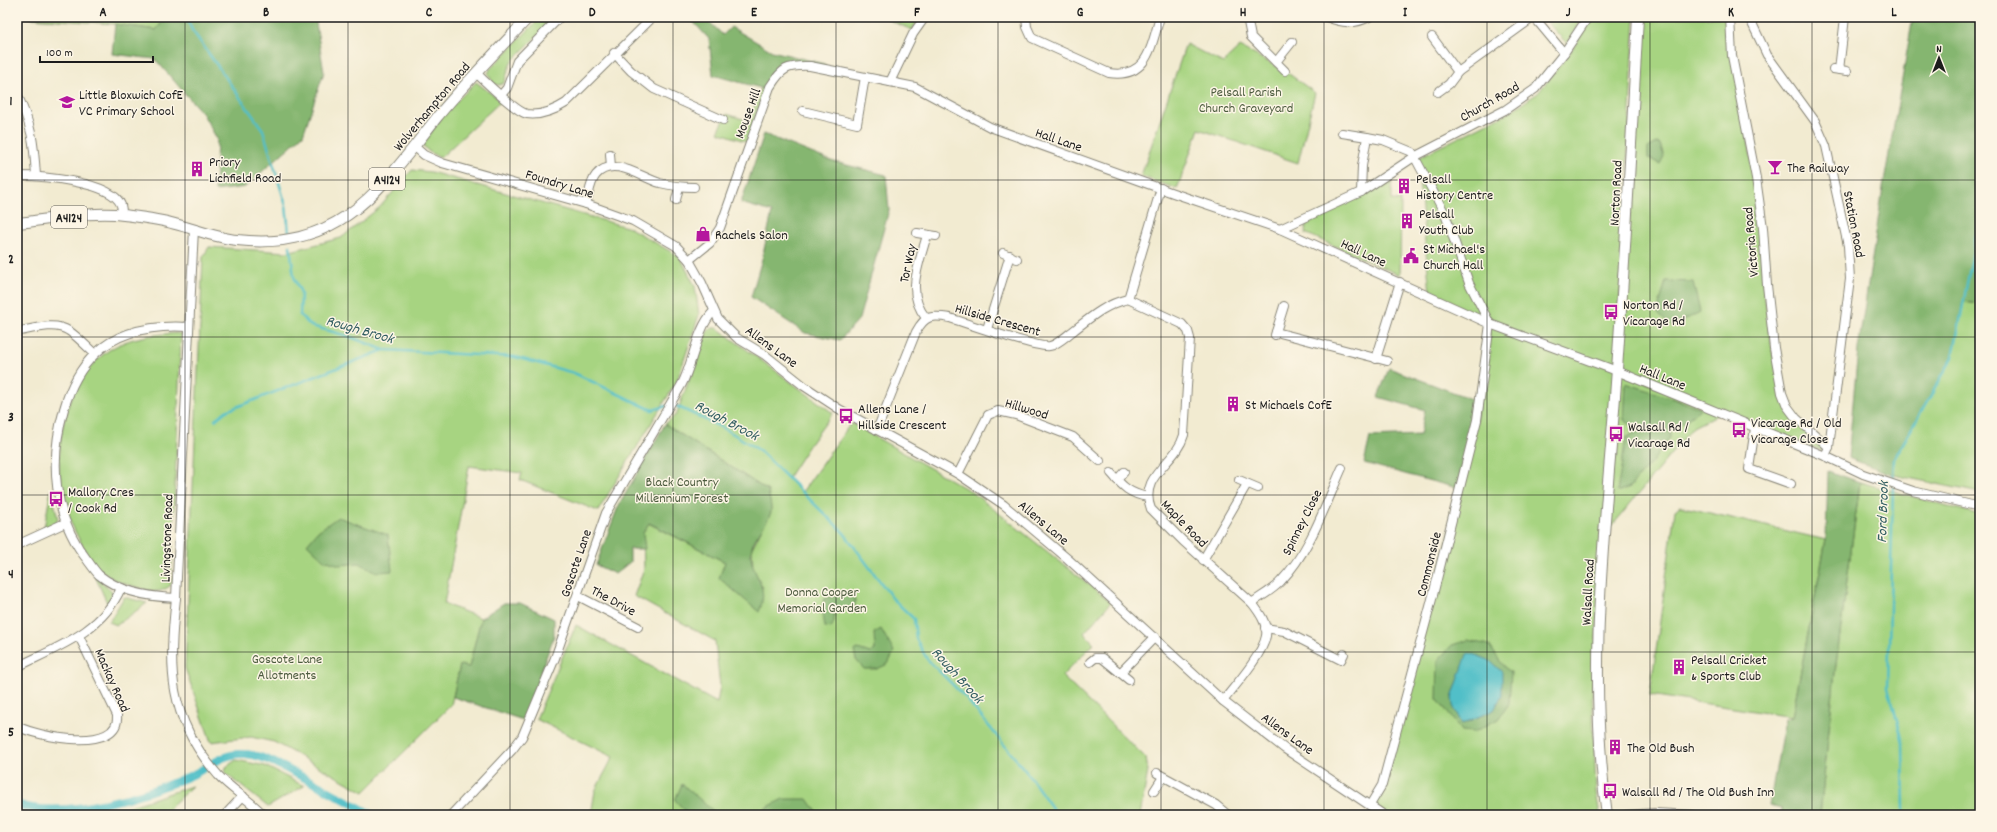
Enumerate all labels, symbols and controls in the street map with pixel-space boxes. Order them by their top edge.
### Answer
text: A [99,4,107,23]
text: B [263,4,269,23]
text: C [426,4,433,23]
text: D [589,4,596,23]
text: E [751,4,758,23]
text: F [914,4,920,23]
text: G [1077,4,1084,23]
text: H [1240,4,1247,23]
text: I [1403,4,1408,23]
text: J [1566,4,1571,23]
text: K [1728,4,1734,23]
text: L [1891,4,1897,23]
scale bar [40,38,153,64]
north arrow [1919,38,1959,78]
text: N [1936,42,1942,58]
text: 100 m [46,45,73,62]
street label: Wolverhampton Road [389,58,476,156]
street label: Church Road [1456,78,1524,128]
park label: Pelsall Parish Church Graveyard [1199,83,1293,119]
street label: Mouse Hill [731,85,767,142]
place label: Little Bloxwich CofE VC Primary School [79,86,184,122]
text: 1 [10,93,13,112]
school or university icon: Little Bloxwich CofE VC Primary School [58,93,76,111]
street label: Hall Lane [1032,124,1085,158]
place label: Priory Lichfield Road [209,153,281,189]
bar icon: The Railway [1766,158,1784,176]
place label: The Railway [1787,159,1849,179]
building icon: Priory Lichfield Road [188,160,206,178]
street label: Norton Road [1605,160,1629,226]
street label: Foundry Lane [523,165,596,205]
road number: A4124 [369,168,405,190]
place label: Pelsall History Centre [1416,170,1493,206]
building icon: Pelsall History Centre [1395,177,1413,195]
street label: Station Road [1837,189,1869,260]
place label: Pelsall Youth Club [1419,205,1474,241]
road number: A4124 [51,206,87,228]
street label: Victoria Road [1739,206,1765,278]
building icon: Pelsall Youth Club [1398,212,1416,230]
shop icon: Rachels Salon [694,225,712,243]
place label: Rachels Salon [715,226,788,246]
street label: Hall Lane [1337,234,1389,273]
place label: St Michael's Church Hall [1423,240,1485,276]
street label: Tor Way [895,242,923,285]
public building icon: St Michael's Church Hall [1402,247,1420,265]
text: 2 [8,251,14,270]
place label: Norton Rd / Vicarage Rd [1623,296,1685,332]
street label: Hillside Crescent [952,299,1043,343]
bus stop icon: Norton Rd / Vicarage Rd [1602,303,1620,321]
water label: Rough Brook [323,311,398,352]
street label: Allens Lane [740,322,801,374]
street label: Hall Lane [1636,359,1688,396]
street label: Hillwood [1002,394,1051,426]
building icon: St Michaels CofE [1224,395,1242,413]
water label: Rough Brook [690,396,764,449]
place label: St Michaels CofE [1245,396,1333,416]
place label: Allens Lane / Hillside Crescent [858,400,946,436]
bus stop icon: Allens Lane / Hillside Crescent [837,407,855,425]
text: 3 [8,409,14,428]
place label: Vicarage Rd / Old Vicarage Close [1751,414,1841,450]
place label: Walsall Rd / Vicarage Rd [1628,418,1690,454]
bus stop icon: Vicarage Rd / Old Vicarage Close [1730,421,1748,439]
bus stop icon: Walsall Rd / Vicarage Rd [1607,425,1625,443]
park label: Black Country Millennium Forest [636,473,728,509]
water label: Ford Brook [1872,479,1896,543]
place label: Mallory Cres / Cook Rd [68,483,134,519]
street label: Spinney Close [1278,486,1328,559]
bus stop icon: Mallory Cres / Cook Rd [47,490,65,508]
street label: Livingstone Road [156,493,180,583]
street label: Allens Lane [1013,496,1072,551]
street label: Maple Road [1155,496,1212,553]
street label: Goscote Lane [556,527,598,600]
street label: Commonside [1412,530,1448,599]
street label: Walsall Road [1577,558,1601,626]
text: 4 [8,566,14,585]
street label: The Drive [587,582,639,622]
park label: Donna Cooper Memorial Garden [777,583,867,619]
water label: Rough Brook [925,643,989,711]
street label: Mackay Road [88,646,134,716]
park label: Goscote Lane Allotments [252,650,322,686]
place label: Pelsall Cricket & Sports Club [1691,651,1767,687]
building icon: Pelsall Cricket & Sports Club [1670,658,1688,676]
street label: Allens Lane [1256,709,1317,761]
text: 5 [8,724,14,743]
building icon: The Old Bush [1606,738,1624,756]
place label: The Old Bush [1627,739,1695,759]
bus stop icon: Walsall Rd / The Old Bush Inn [1601,782,1619,800]
place label: Walsall Rd / The Old Bush Inn [1622,783,1774,803]

